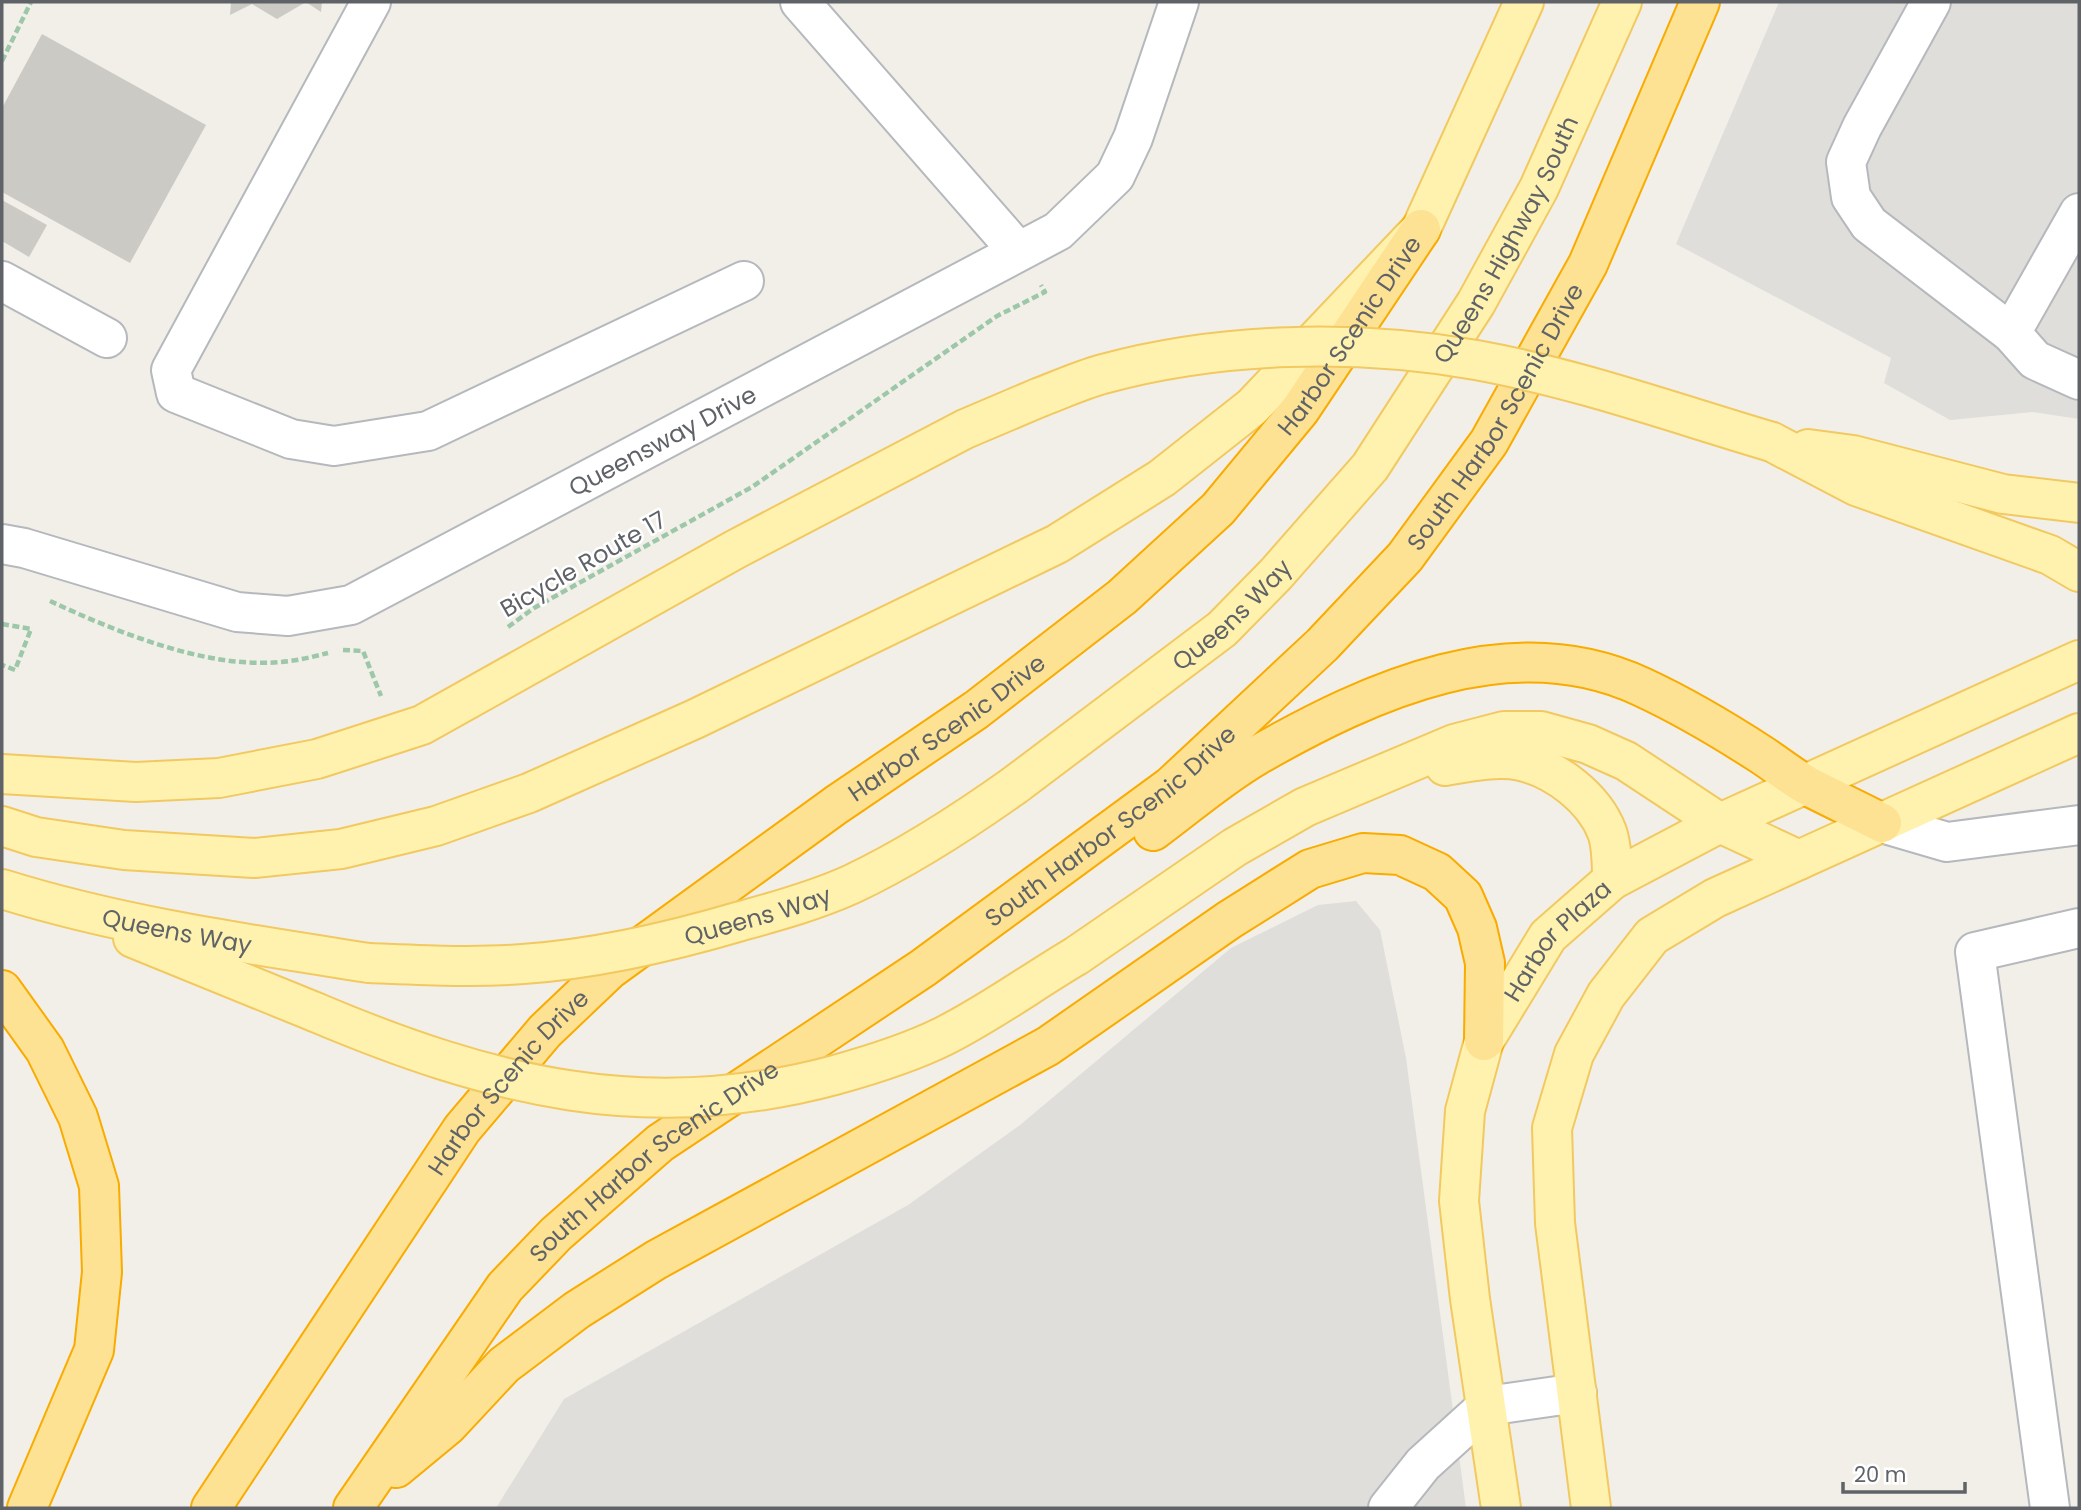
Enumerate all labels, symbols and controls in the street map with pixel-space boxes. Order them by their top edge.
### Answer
street label: Queens Highway South [1425,110,1586,370]
street label: Harbor Scenic Drive [1269,229,1429,442]
street label: South Harbor Scenic Drive [1399,277,1591,557]
street label: Queensway Drive [563,377,762,504]
street label: Bicycle Route 17 [494,503,672,625]
street label: Queens Way [1165,551,1299,678]
street label: Harbor Scenic Drive [841,646,1052,809]
street label: South Harbor Scenic Drive [978,718,1243,934]
street label: Harbor Plaza [1496,872,1618,1007]
street label: Queens Way [680,878,836,953]
street label: Queens Way [99,900,255,961]
street label: Harbor Scenic Drive [420,982,596,1181]
street label: South Harbor Scenic Drive [521,1052,785,1269]
scale bar [1843,1450,1966,1494]
text: 20 m [1854,1460,1907,1489]

